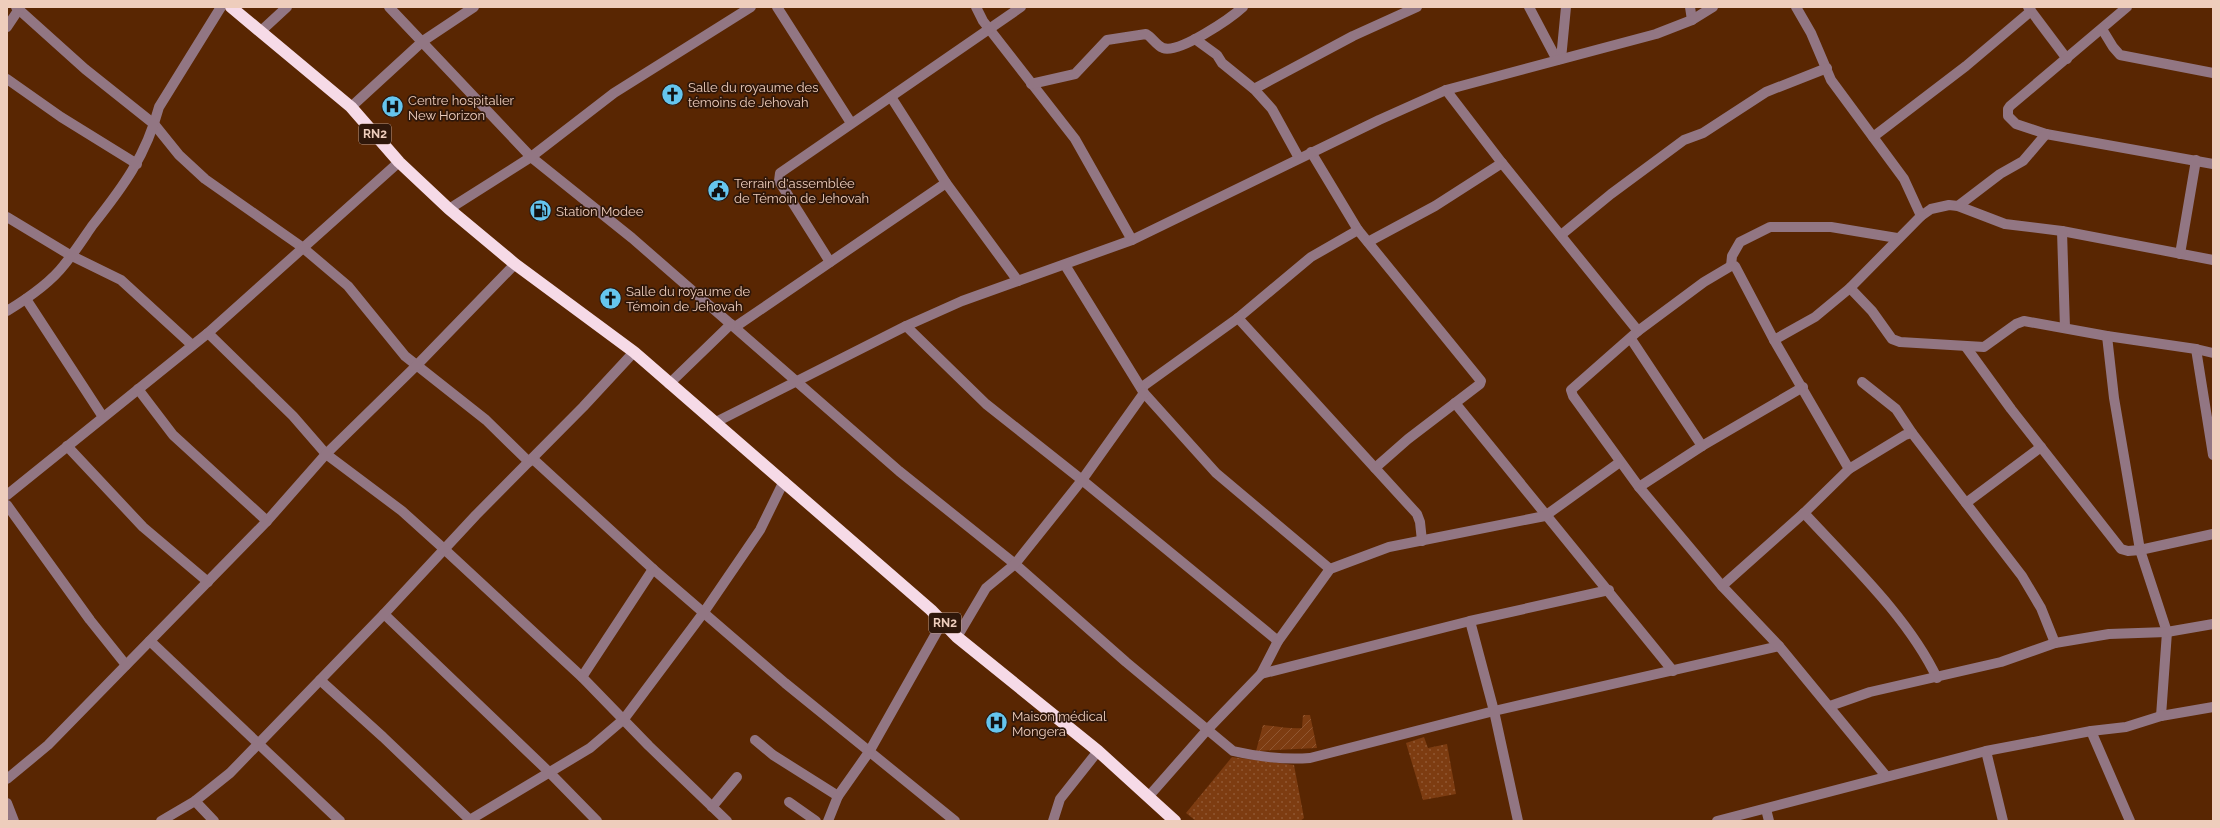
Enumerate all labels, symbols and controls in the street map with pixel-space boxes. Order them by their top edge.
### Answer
place label: Salle du royaume des témoins de Jehovah [688,80,819,110]
church icon: Salle du royaume des témoins de Jehovah [660,81,686,107]
place label: Centre hospitalier New Horizon [408,93,515,123]
hospital icon: Centre hospitalier New Horizon [379,94,405,120]
road number: RN2 [359,124,391,144]
place label: Terrain d'assemblée de Témoin de Jehovah [734,176,869,206]
public building icon: Terrain d'assemblée de Témoin de Jehovah [706,177,732,203]
fuel station icon: Station Modee [527,198,553,224]
place label: Station Modee [556,204,644,219]
place label: Salle du royaume de Témoin de Jehovah [626,284,751,314]
church icon: Salle du royaume de Témoin de Jehovah [597,285,623,311]
road number: RN2 [929,613,961,633]
place label: Maison médical Mongera [1012,709,1107,739]
hospital icon: Maison médical Mongera [984,710,1010,736]

